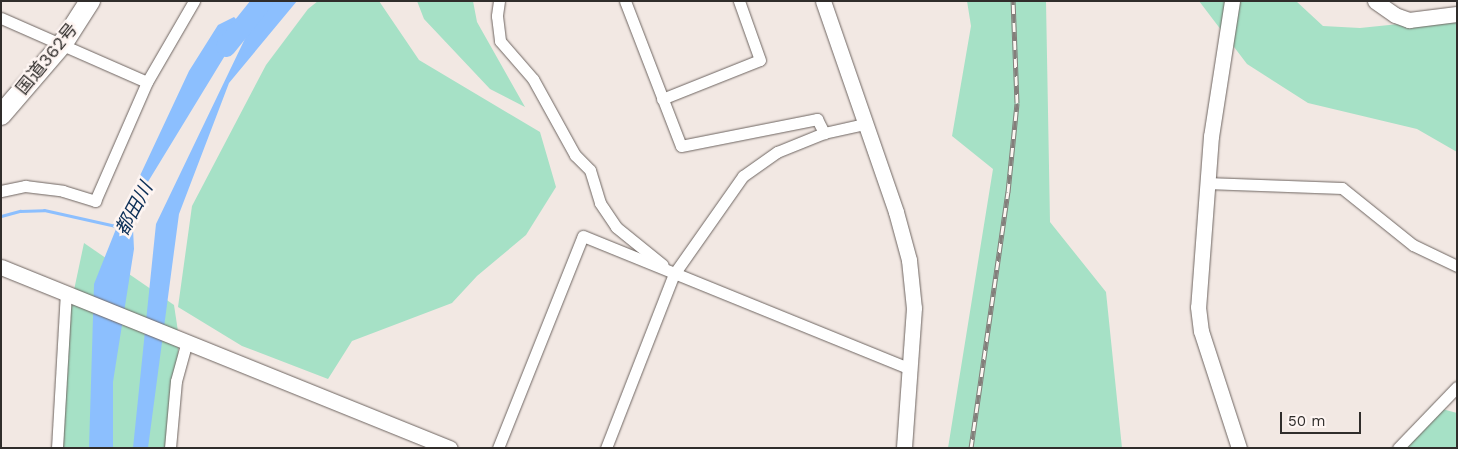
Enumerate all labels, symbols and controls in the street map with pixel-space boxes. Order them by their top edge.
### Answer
street label: 国道362号 [12,19,82,99]
water label: 都田川 [111,178,157,240]
scale bar [1283,402,1364,434]
text: 50 m [1288,412,1325,430]

